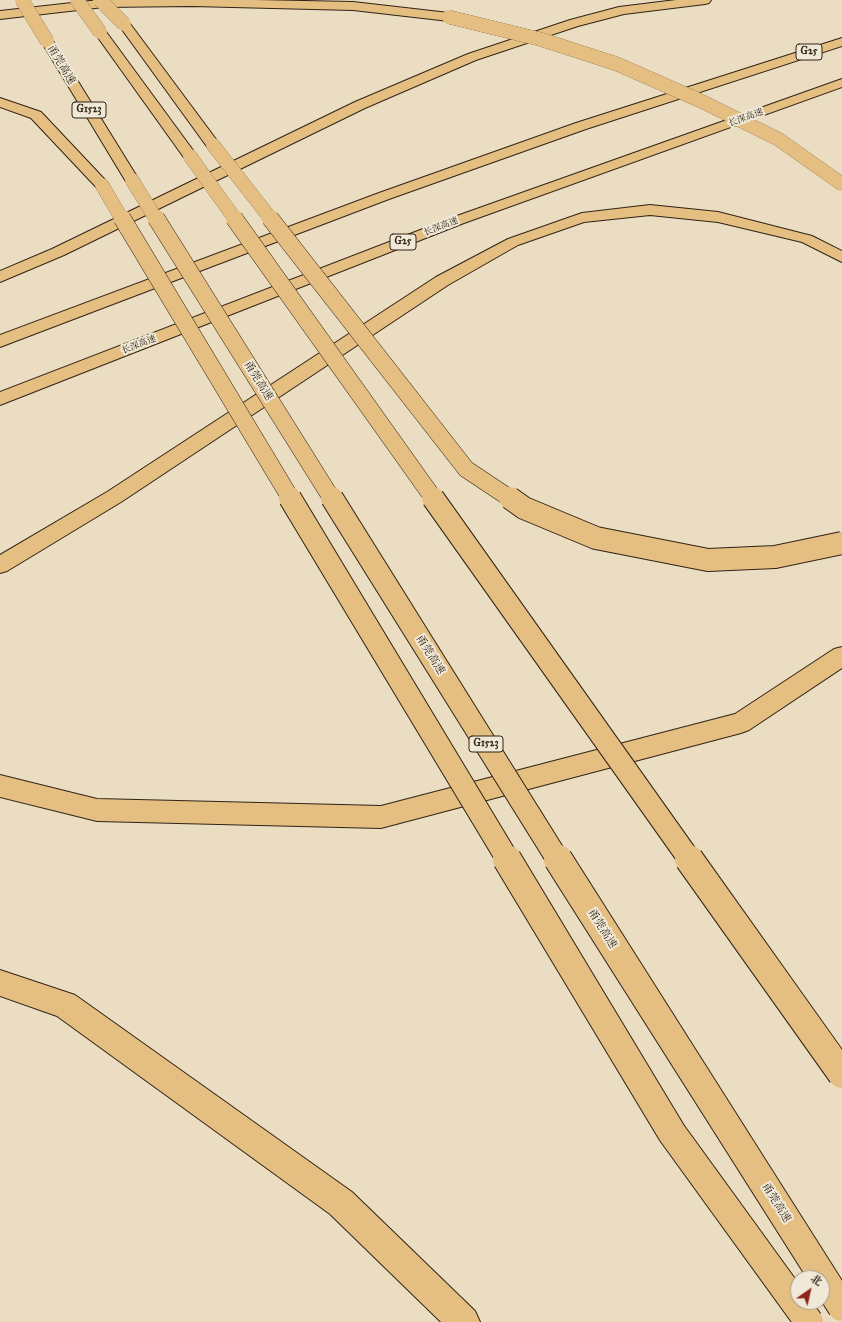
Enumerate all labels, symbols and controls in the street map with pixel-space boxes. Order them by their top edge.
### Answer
street label: 甬莞高速 [44,43,78,87]
road number: G25 [796,44,822,60]
road number: G1523 [72,102,106,118]
street label: 长深高速 [727,107,765,129]
street label: 长深高速 [422,216,460,238]
road number: G25 [390,234,416,250]
street label: 长深高速 [120,334,158,356]
street label: 甬莞高速 [241,359,275,403]
street label: 甬莞高速 [413,633,447,677]
road number: G1523 [469,736,503,752]
street label: 甬莞高速 [585,907,619,951]
street label: 甬莞高速 [759,1181,793,1225]
north arrow [790,1270,830,1310]
text: 北 [808,1272,825,1289]

